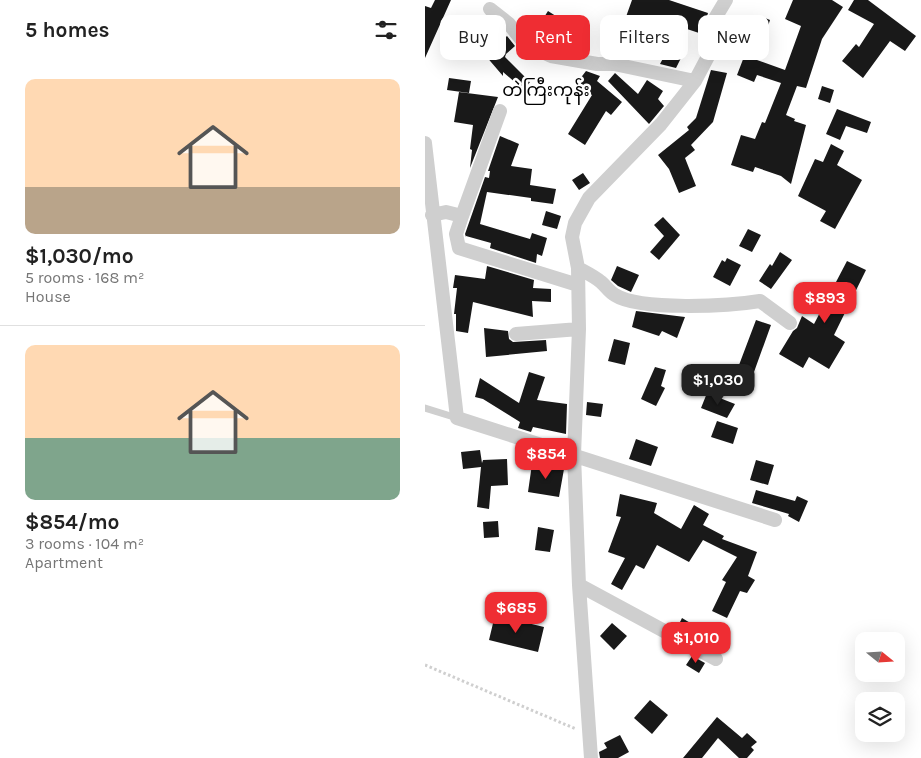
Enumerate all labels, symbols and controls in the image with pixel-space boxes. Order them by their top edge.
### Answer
chip: Buy [440,15,506,60]
chip: Rent [516,15,590,60]
chip: Filters [600,15,688,60]
chip: New [698,15,769,60]
icon: filters [372,16,400,44]
text: 5 homes [25,18,110,42]
district label: တဲကြီးကုန်း [502,76,590,105]
icon: home [168,112,258,202]
text: $1,030/mo [25,244,134,268]
text: 5 rooms · 168 m² [25,268,144,287]
pin: $893 [795,282,855,324]
text: House [25,287,71,306]
text: $893 [804,288,846,307]
pin: $1,030 [677,364,759,406]
text: $1,030 [693,370,743,389]
icon: home [168,377,258,467]
pin: $854 [516,438,576,480]
text: $854 [526,444,566,463]
text: $854/mo [25,510,119,534]
text: 3 rooms · 104 m² [25,534,144,553]
text: Apartment [25,553,103,572]
pin: $685 [486,592,546,634]
text: $685 [496,598,536,617]
pin: $1,010 [655,622,737,664]
text: $1,010 [673,628,719,647]
north arrow [855,632,905,682]
map controls [855,632,905,742]
button: layers [855,692,905,742]

